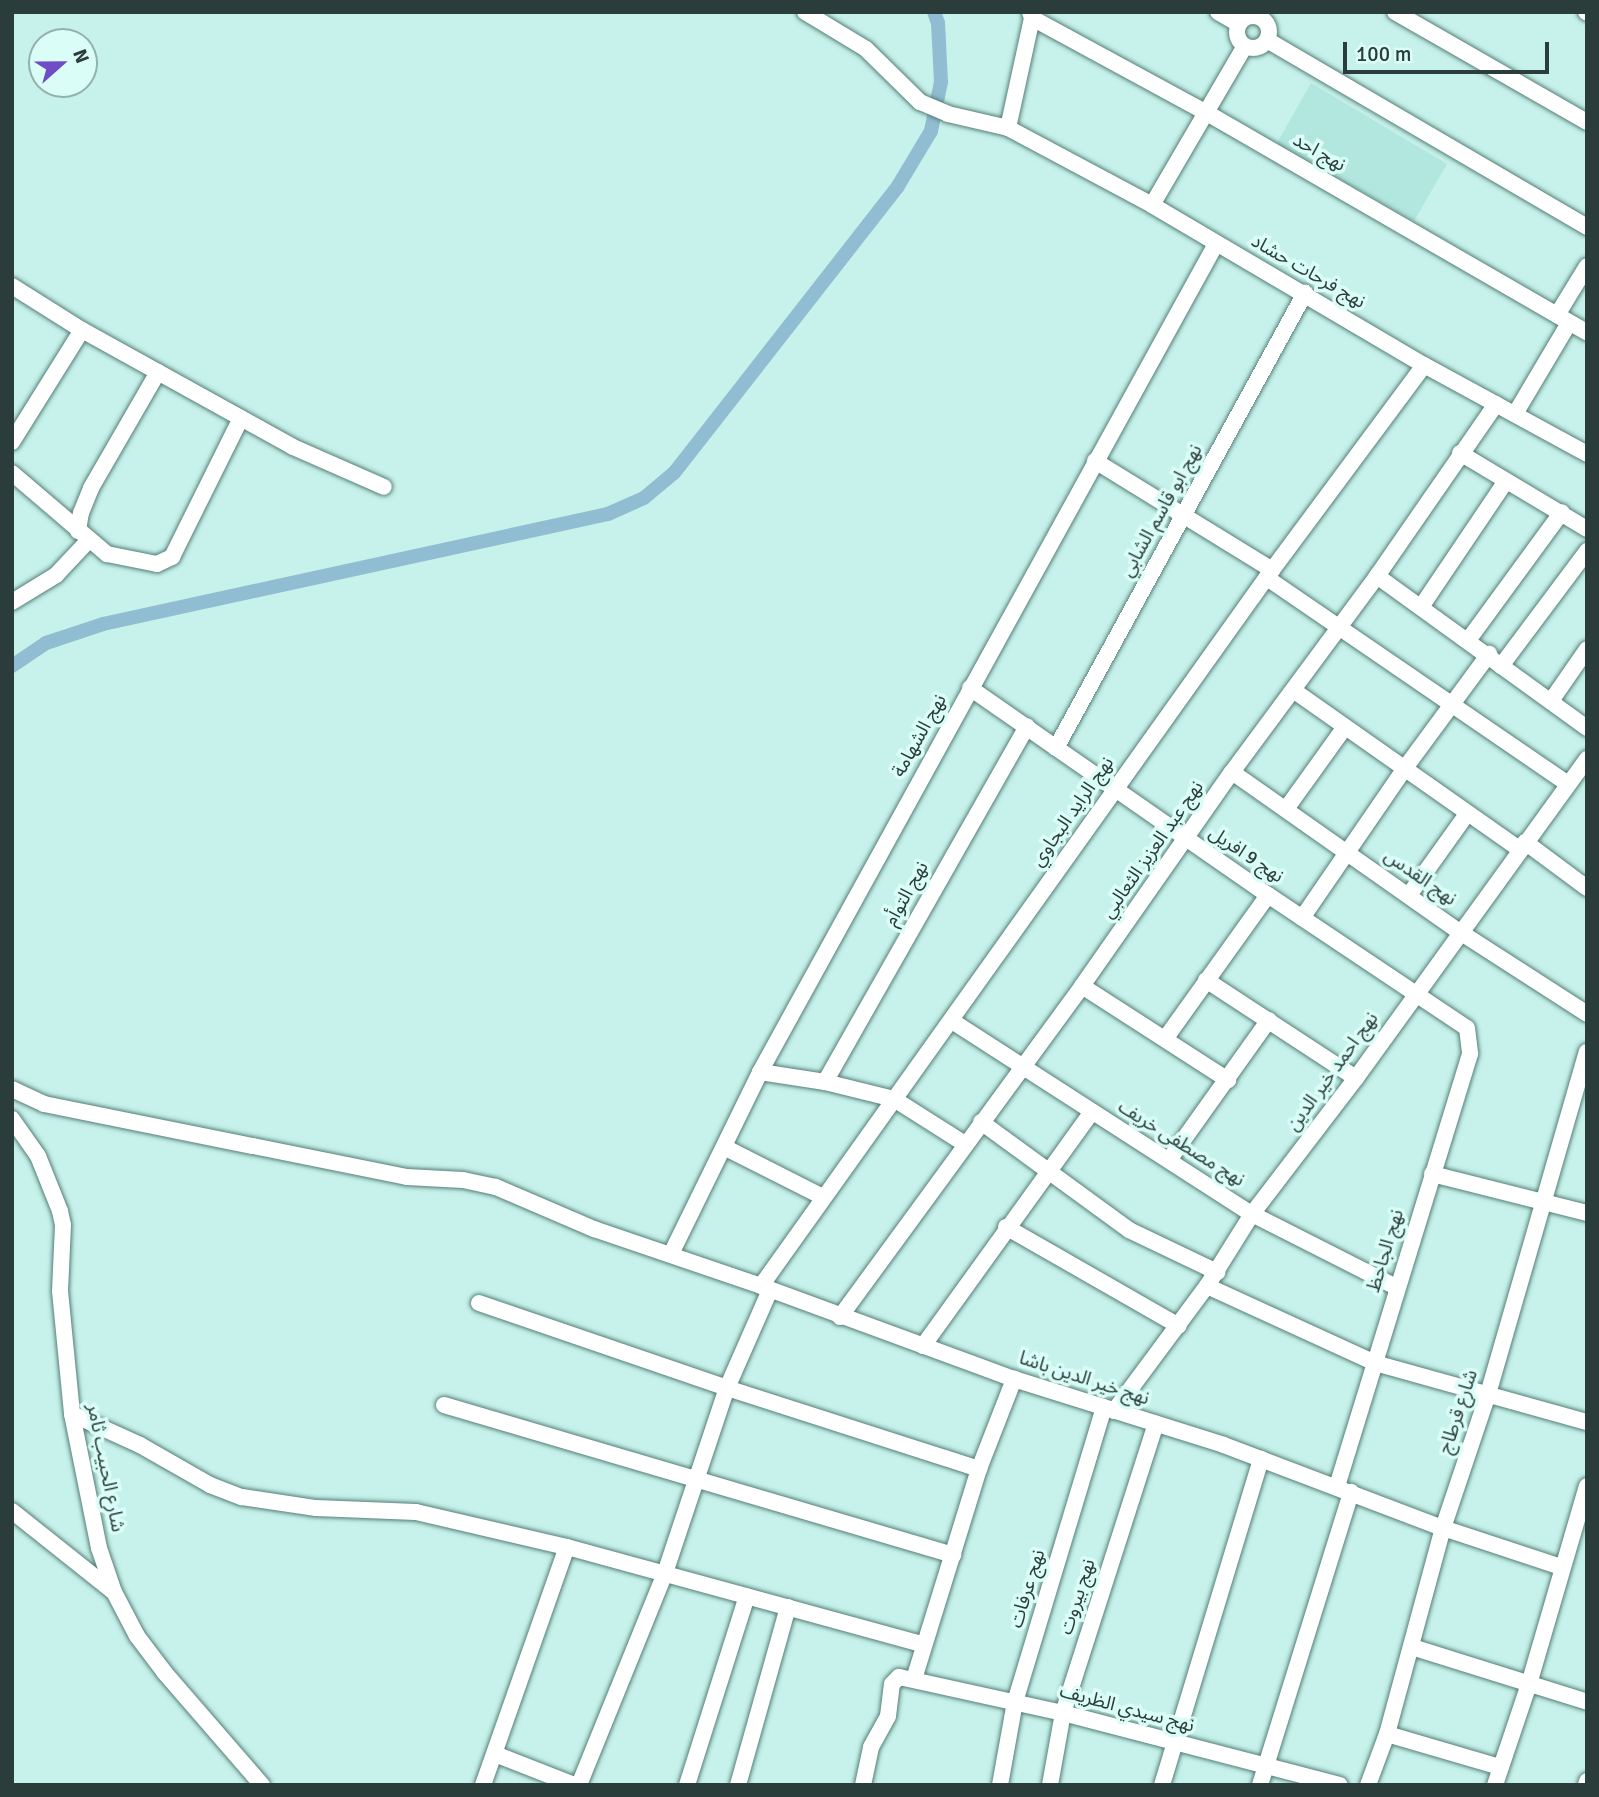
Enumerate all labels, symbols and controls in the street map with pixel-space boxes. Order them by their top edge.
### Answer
north arrow [28,28,98,98]
scale bar [1347,28,1554,72]
text: 100 m [1356,41,1411,67]
text: N [67,46,94,67]
street label: نهج احد [1289,129,1349,177]
street label: نهج فرحات حشاد [1247,230,1369,314]
street label: نهج ابو قاسم الشابي [1116,441,1208,581]
street label: نهج الشهامة [888,691,952,781]
street label: نهج الرايد البجاوي [1027,753,1119,871]
street label: نهج عبد العزيز الثعالبي [1097,777,1209,923]
street label: نهج 9 افريل [1204,822,1288,888]
street label: نهج القدس [1379,845,1461,911]
street label: نهج التوأم [880,858,934,930]
street label: نهج احمد خير الدين [1282,1008,1384,1136]
street label: نهج مصطفى خريف [1113,1096,1249,1192]
street label: نهج الجاحظ [1363,1207,1409,1295]
street label: نهج خير الدين باشا [1016,1347,1152,1411]
street label: شارع قرطاج [1435,1367,1483,1457]
street label: شارع الحبيب ثامر [81,1402,129,1534]
street label: نهج عرفات [1005,1547,1051,1631]
street label: نهج بيروت [1055,1556,1101,1638]
street label: نهج سيدي الظريف [1057,1680,1197,1738]

